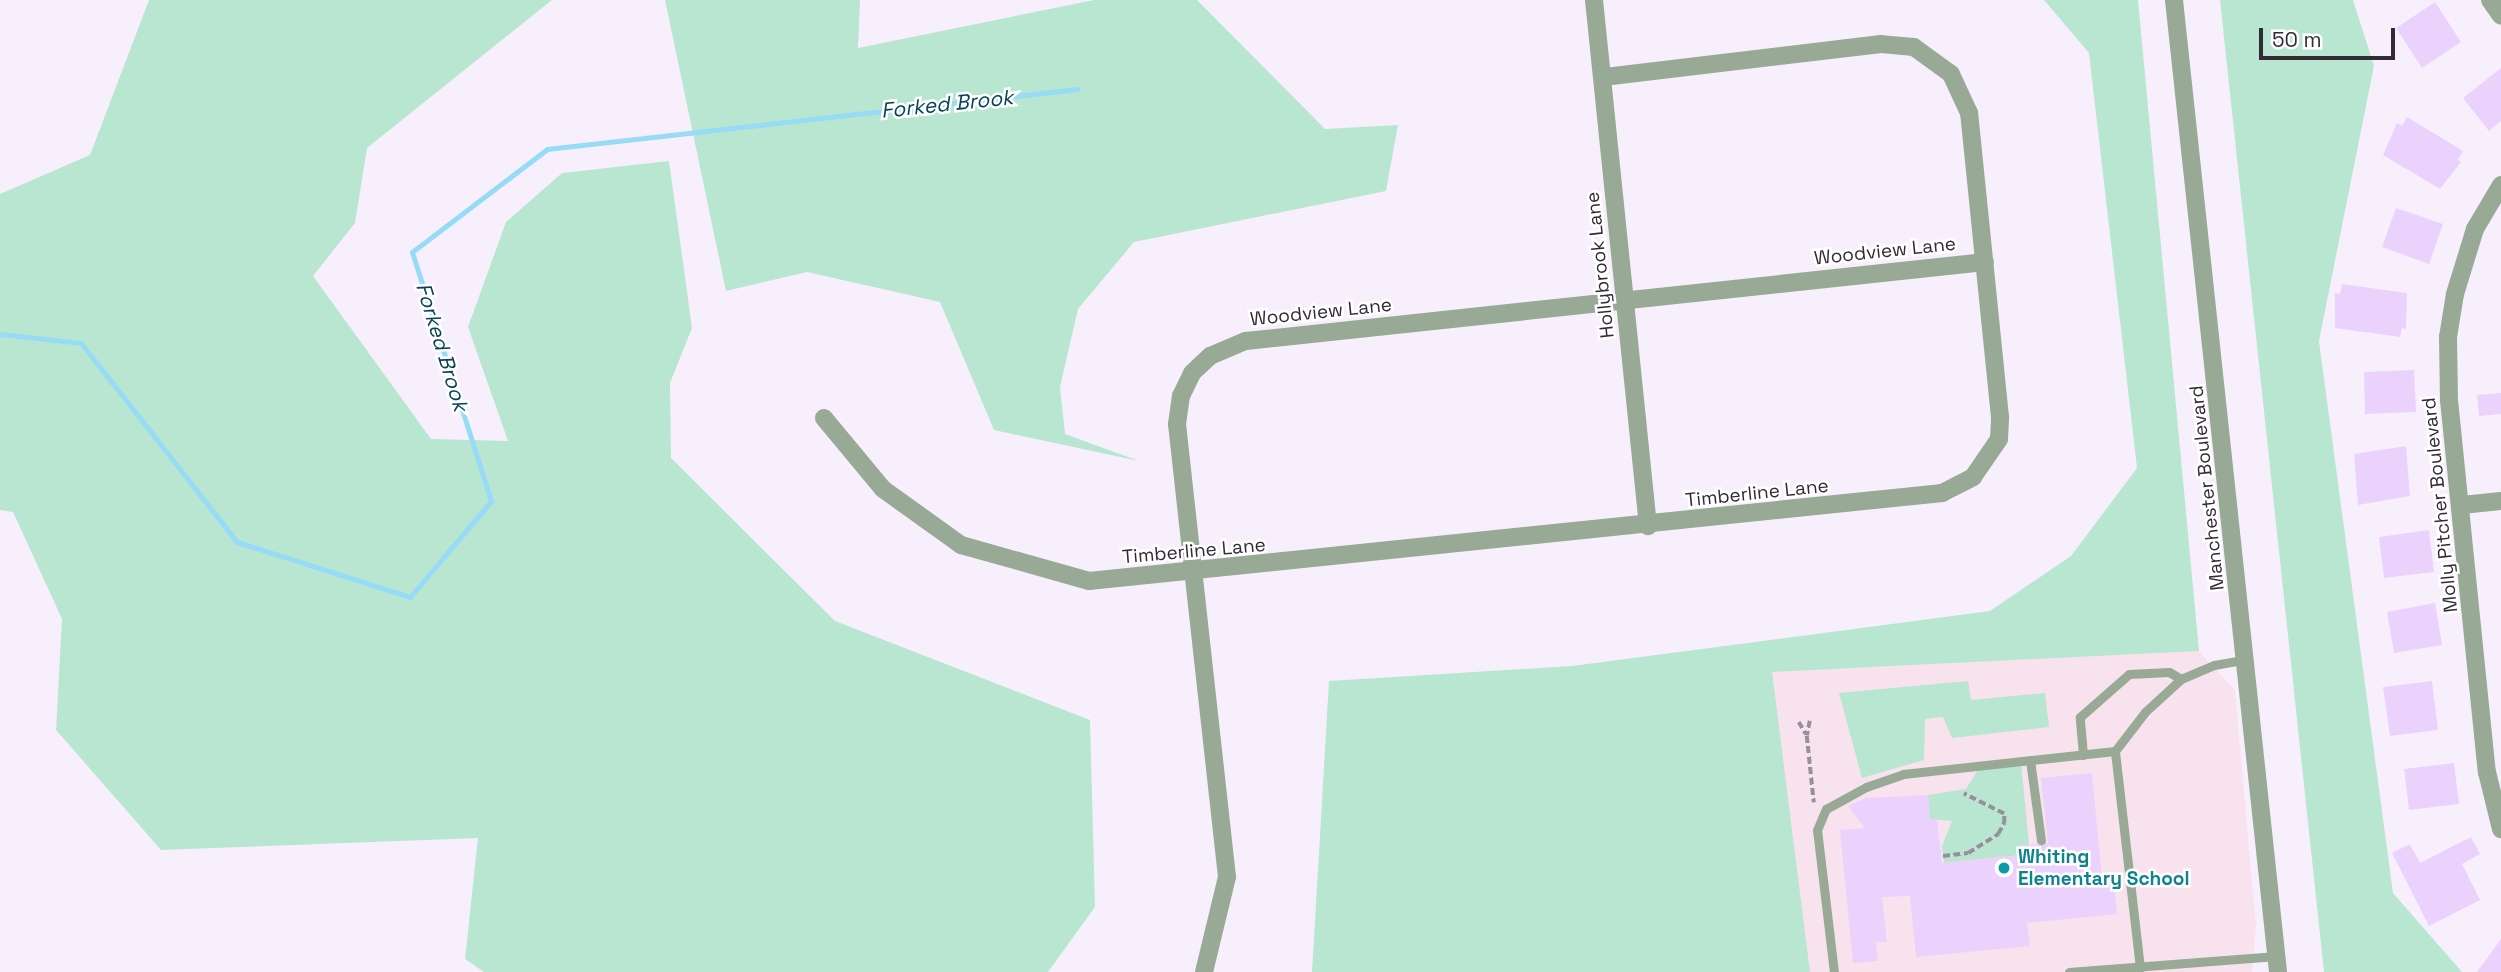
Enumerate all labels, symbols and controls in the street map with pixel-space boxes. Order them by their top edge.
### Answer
scale bar [2263,14,2400,58]
text: 50 m [2272,26,2322,53]
water label: Forked Brook [880,85,1014,123]
street label: Hollybrook Lane [1581,191,1619,339]
street label: Woodview Lane [1813,232,1957,270]
water label: Forked Brook [411,280,473,414]
street label: Woodview Lane [1249,293,1393,331]
street label: Manchester Boulevard [2185,384,2229,592]
street label: Molly Pitcher Boulevard [2417,396,2463,614]
street label: Timberline Lane [1684,474,1830,512]
street label: Timberline Lane [1121,533,1267,569]
place label: Whiting Elementary School [2018,846,2190,890]
marker: Whiting Elementary School [1996,860,2012,876]

